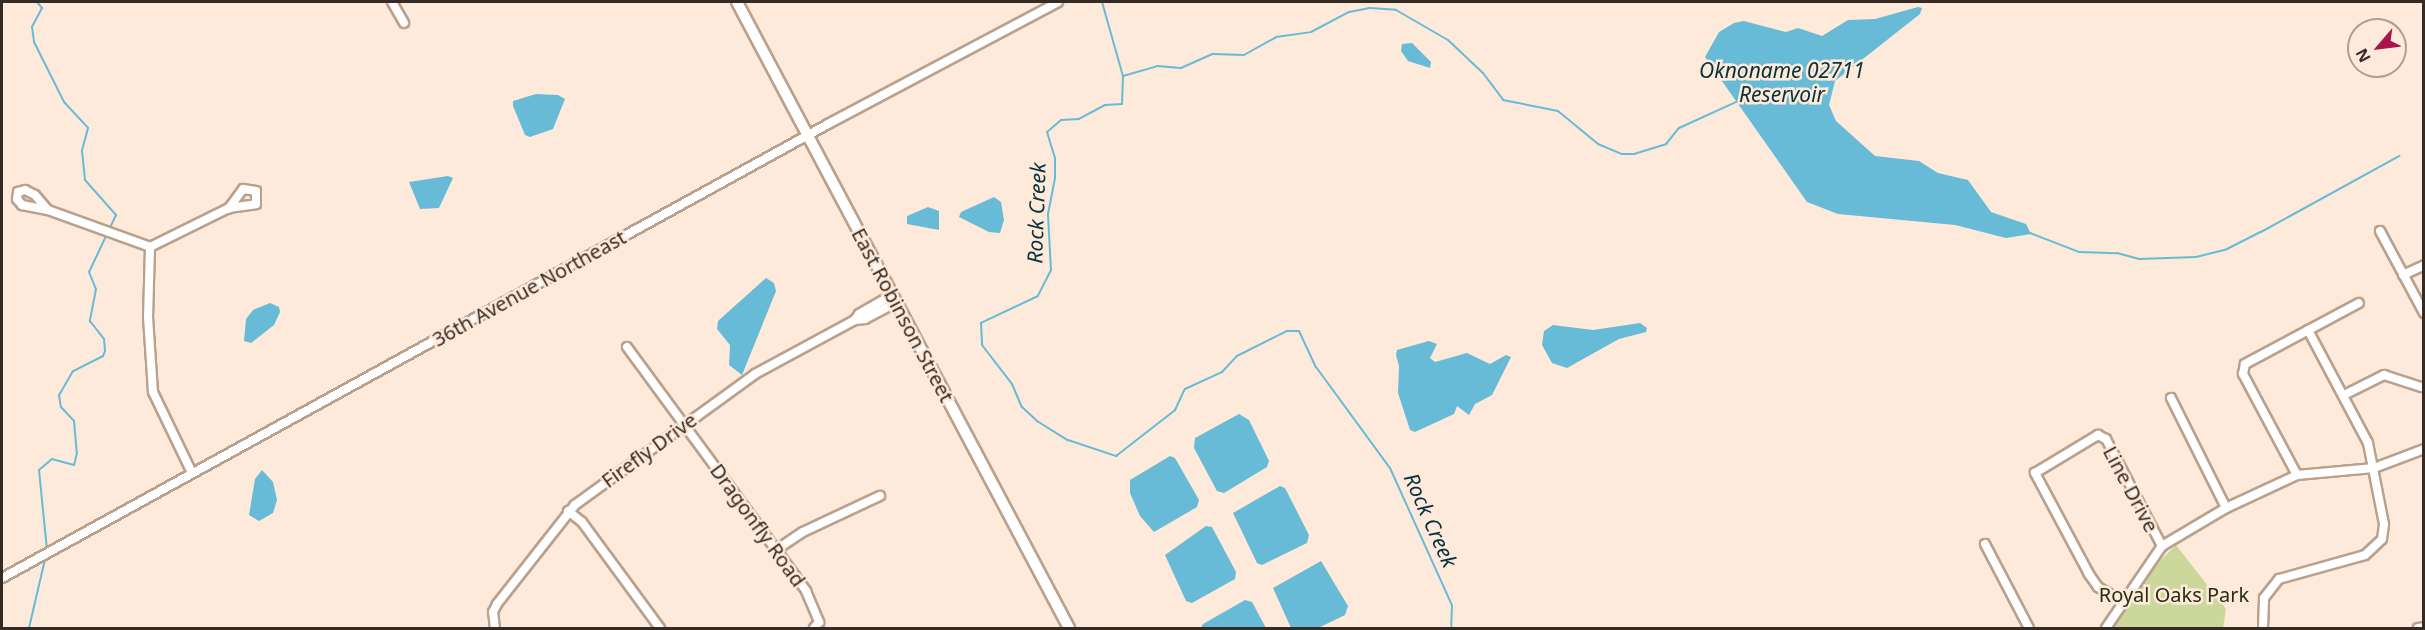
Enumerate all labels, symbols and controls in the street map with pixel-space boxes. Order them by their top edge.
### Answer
north arrow [2347,18,2407,78]
text: N [2350,45,2376,66]
water label: Oknoname 02711 Reservoir [1699,57,1865,107]
water label: Rock Creek [1022,162,1050,264]
street label: East Robinson Street [847,224,959,406]
street label: 36th Avenue Northeast [428,225,630,351]
street label: Firefly Drive [597,407,701,493]
street label: Line Drive [2098,442,2164,536]
street label: Dragonfly Road [705,459,811,591]
water label: Rock Creek [1399,469,1463,571]
park label: Royal Oaks Park [2099,582,2249,606]

